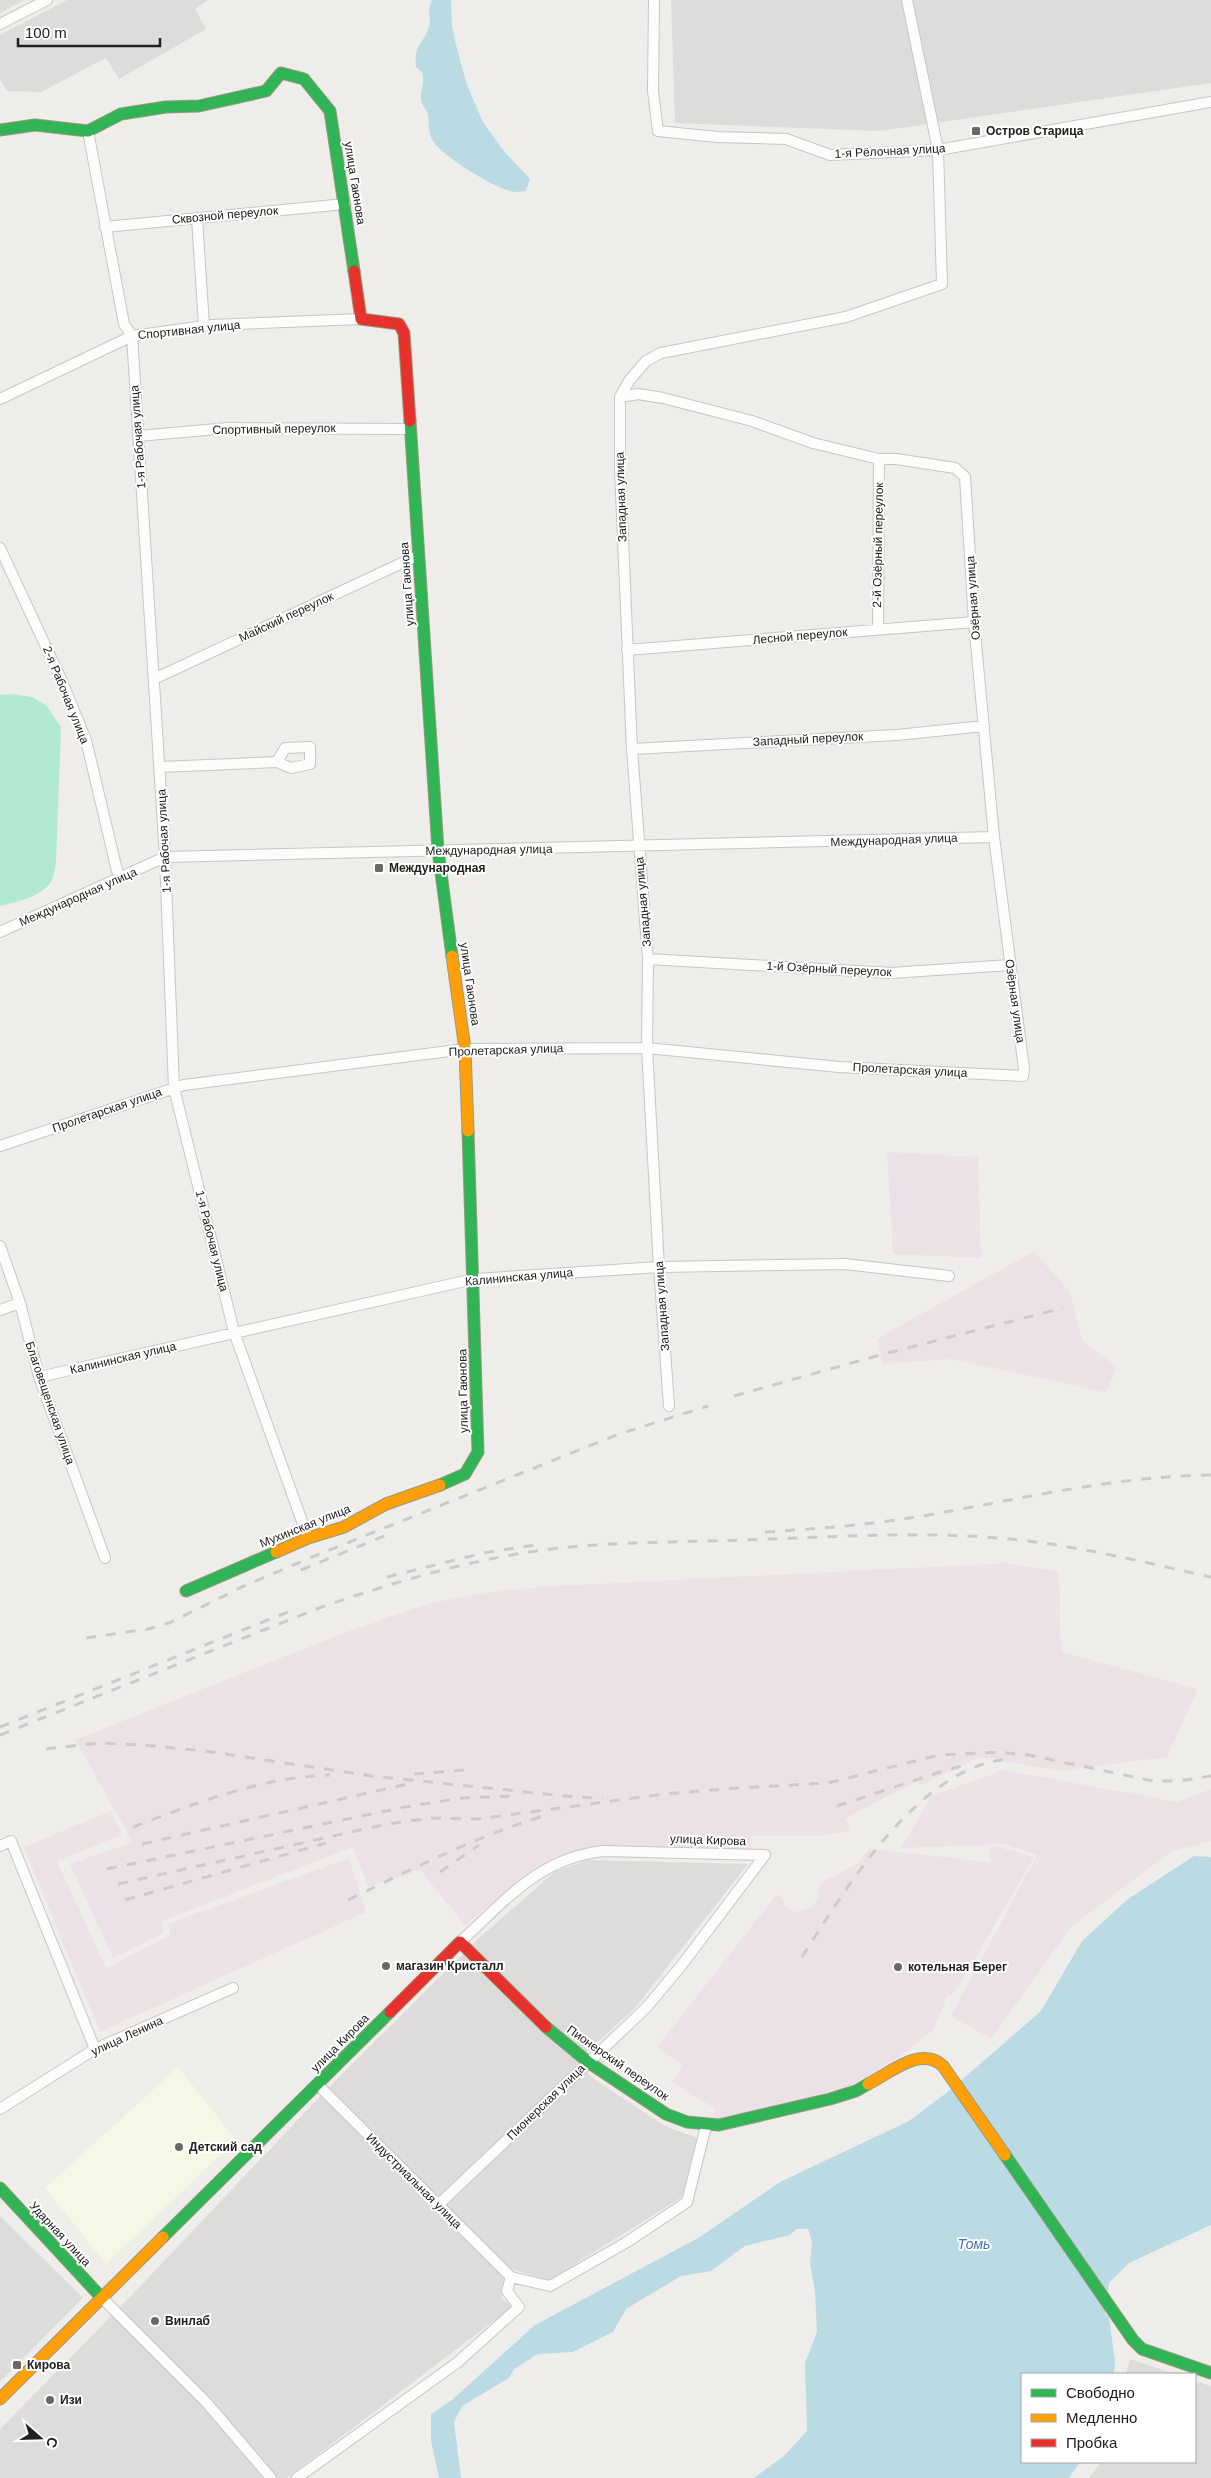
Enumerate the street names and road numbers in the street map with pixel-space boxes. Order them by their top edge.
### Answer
street label: улица Гаюнова [342,140,369,226]
street label: 1-я Рёлочная улица [834,141,946,161]
street label: Сквозной переулок [171,203,280,227]
street label: Спортивная улица [137,318,241,342]
street label: 1-я Рабочая улица [127,384,149,489]
street label: Спортивный переулок [212,421,337,437]
street label: Западная улица [612,451,630,542]
street label: 2-й Озёрный переулок [870,481,886,608]
street label: улица Гаюнова [397,541,417,626]
street label: Озёрная улица [963,555,983,641]
street label: Майский переулок [237,589,336,645]
street label: Лесной переулок [752,625,849,647]
street label: 2-я Рабочая улица [40,644,92,746]
street label: Западный переулок [752,729,864,749]
street label: 1-я Рабочая улица [154,788,174,893]
street label: Международная улица [830,831,958,849]
street label: Международная улица [425,842,553,858]
street label: Западная улица [632,856,654,948]
street label: Международная улица [17,865,139,929]
street label: улица Гаюнова [457,941,483,1027]
street label: Озёрная улица [1002,958,1028,1044]
street label: 1-й Озёрный переулок [766,959,893,979]
street label: Пролетарская улица [448,1041,564,1059]
street label: Пролетарская улица [852,1060,968,1080]
street label: Пролетарская улица [50,1085,164,1135]
street label: 1-я Рабочая улица [193,1189,231,1293]
street label: Западная улица [652,1260,672,1351]
street label: Калининская улица [464,1265,574,1289]
street label: Калининская улица [69,1339,178,1377]
street label: Благовещенская улица [22,1340,78,1467]
street label: улица Гаюнова [455,1349,471,1433]
street label: Мухинская улица [258,1501,353,1551]
street label: улица Кирова [670,1832,747,1848]
street label: улица Кирова [308,2011,372,2075]
street label: улица Ленина [89,2013,165,2059]
street label: Пионерский переулок [564,2023,672,2104]
street label: Пионерская улица [504,2061,588,2143]
street label: Индустриальная улица [363,2130,465,2232]
street label: Ударная улица [27,2199,94,2269]

